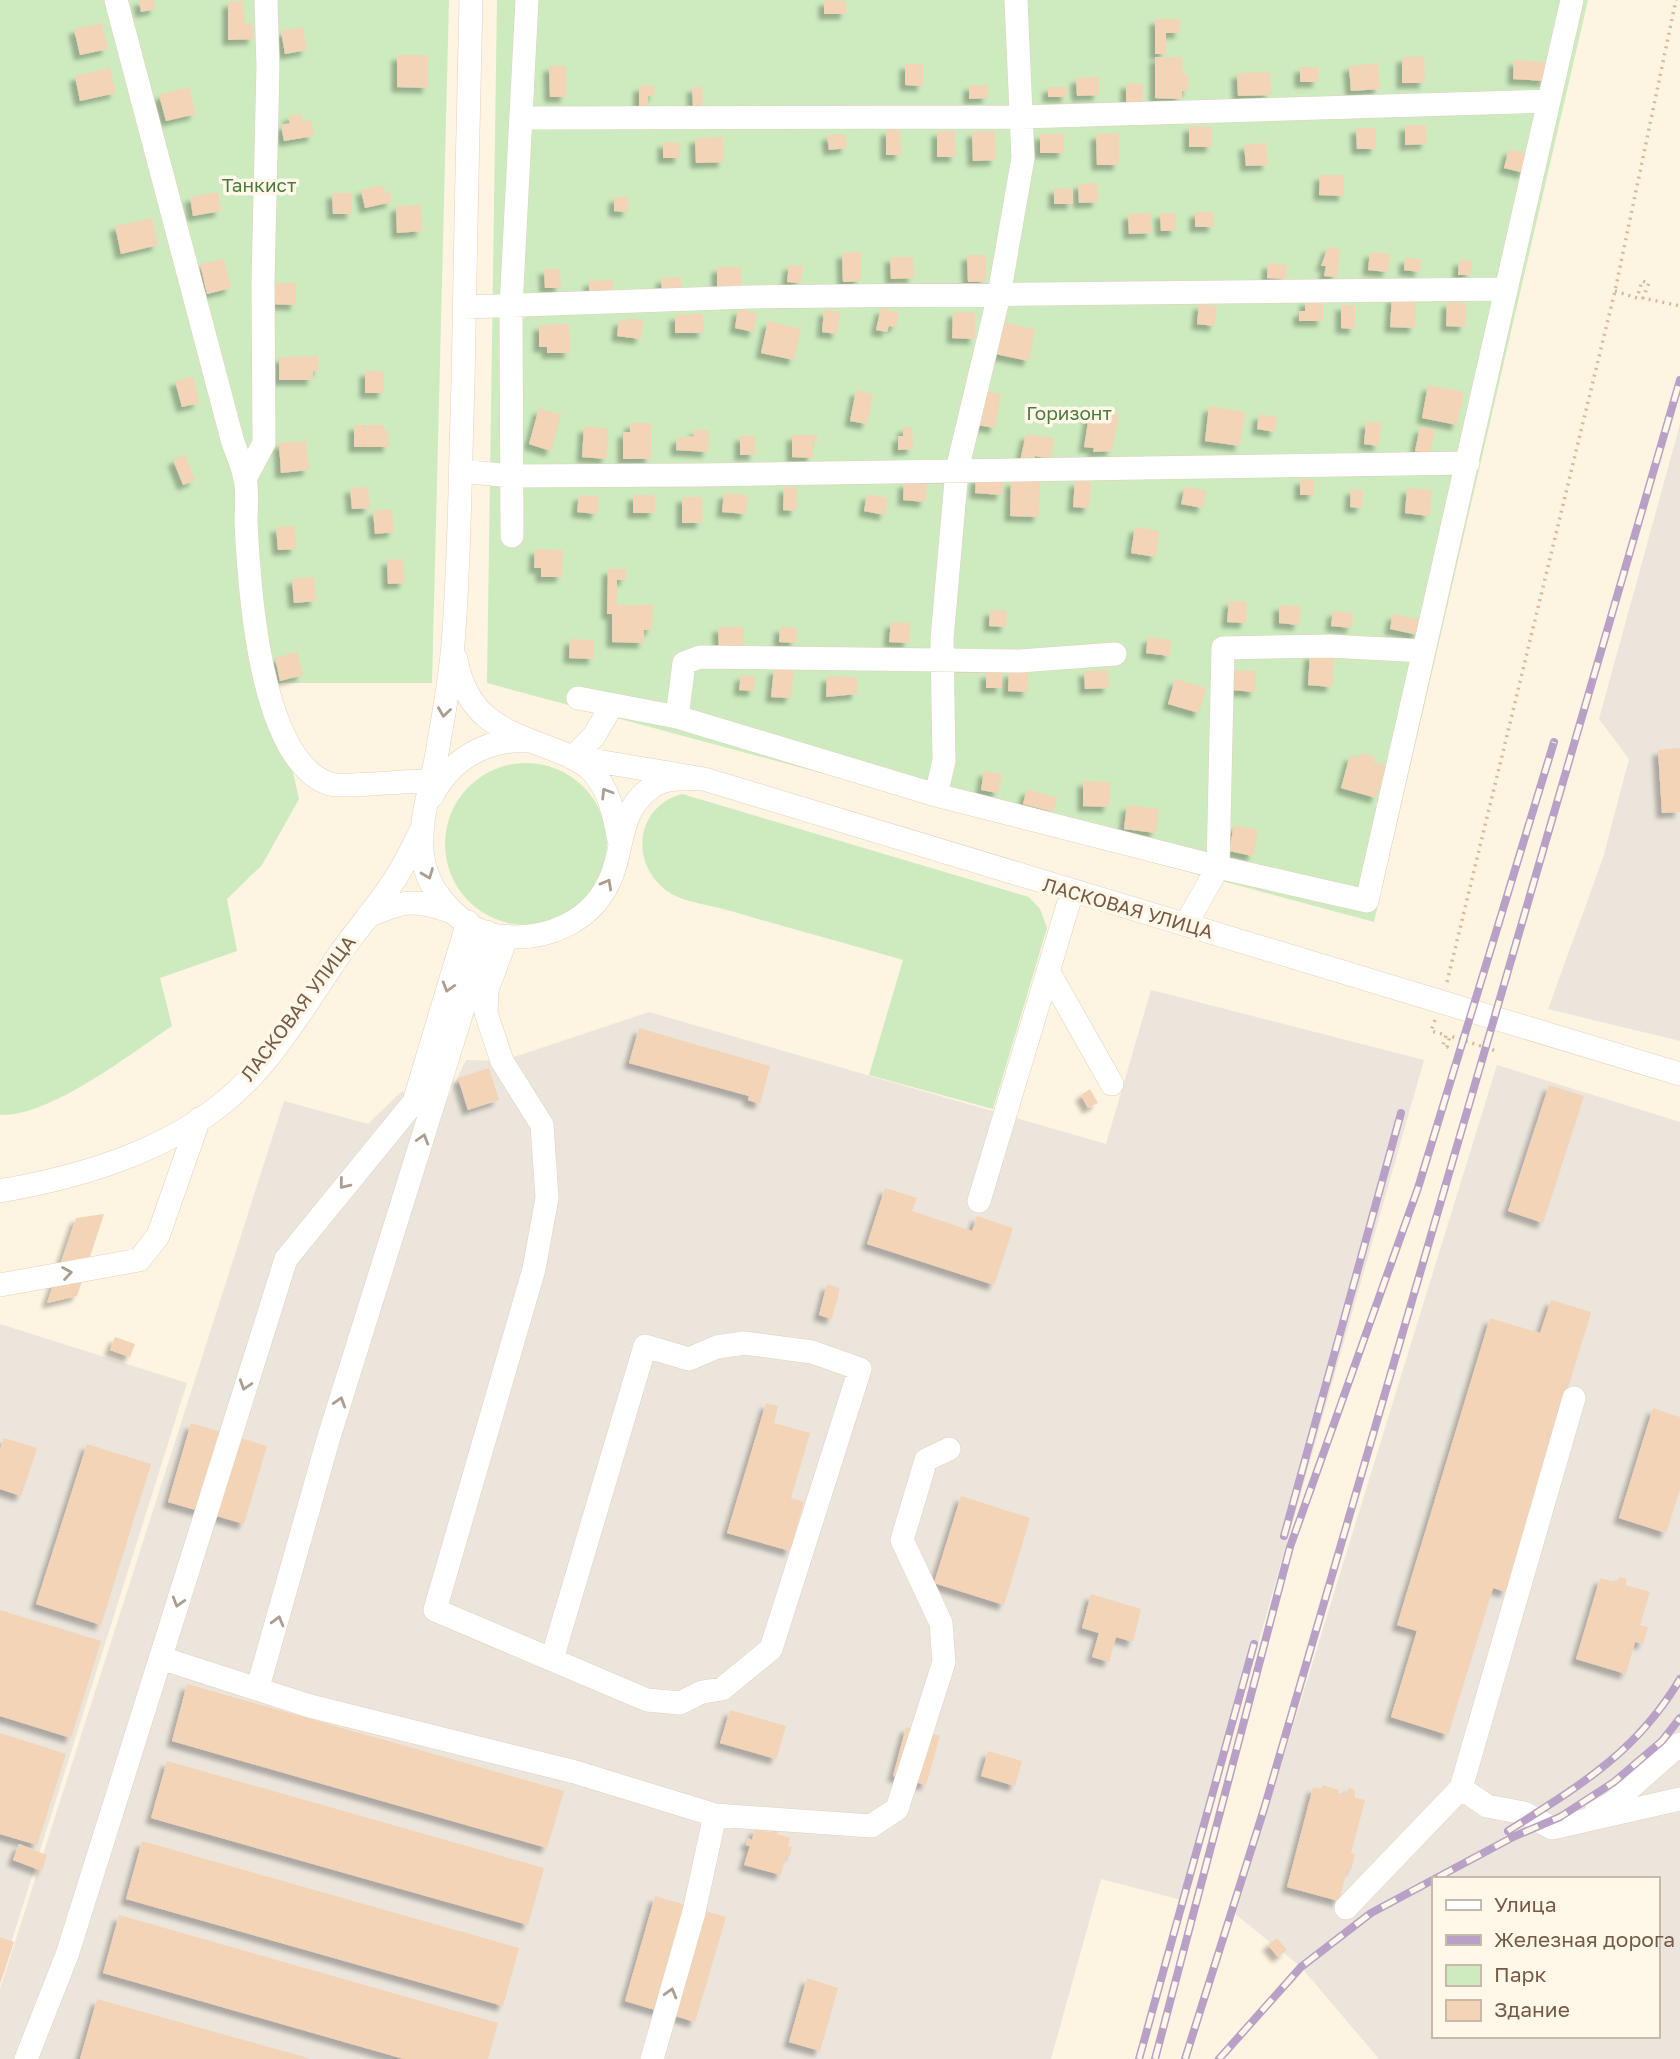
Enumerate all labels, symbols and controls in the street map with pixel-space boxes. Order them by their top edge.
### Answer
park label: Танкист [222,173,296,196]
park label: Горизонт [1026,401,1112,424]
one-way arrow [436,706,451,718]
one-way arrow [601,788,614,801]
one-way arrow [420,868,434,880]
street label: ЛАСКОВАЯ УЛИЦА [1040,872,1216,943]
one-way arrow [599,878,612,891]
street label: ЛАСКОВАЯ УЛИЦА [235,930,360,1085]
one-way arrow [442,981,457,993]
one-way arrow [414,1133,429,1145]
one-way arrow [340,1177,353,1189]
one-way arrow [61,1266,73,1281]
one-way arrow [239,1379,253,1391]
one-way arrow [331,1397,346,1409]
one-way arrow [171,1596,186,1608]
one-way arrow [270,1615,284,1627]
legend [1432,1877,1659,2038]
text: Улица [1494,1891,1557,1917]
text: Железная дорога [1494,1926,1675,1952]
text: Парк [1494,1961,1547,1987]
one-way arrow [663,1988,677,2000]
text: Здание [1494,1996,1570,2022]

